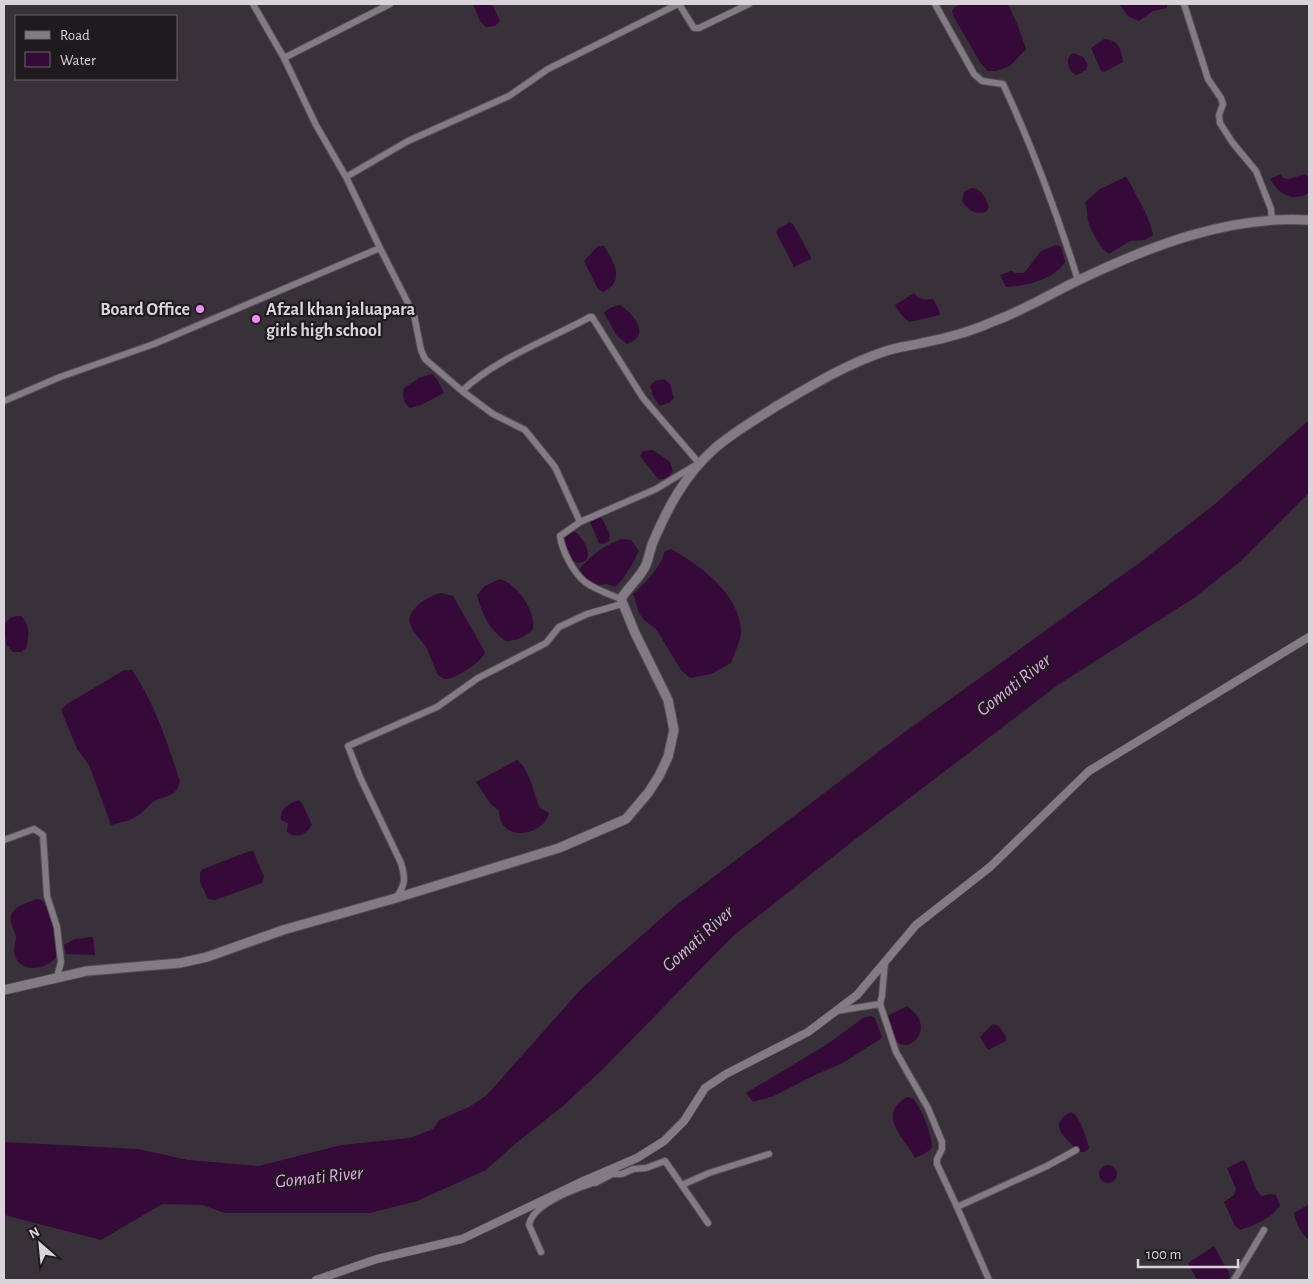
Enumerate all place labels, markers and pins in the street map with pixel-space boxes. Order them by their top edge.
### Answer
place label: Board Office [100,301,190,319]
place label: Afzal khan jaluapara girls high school [266,301,415,340]
marker: Board Office [194,303,206,315]
marker: Afzal khan jaluapara girls high school [250,313,262,325]

